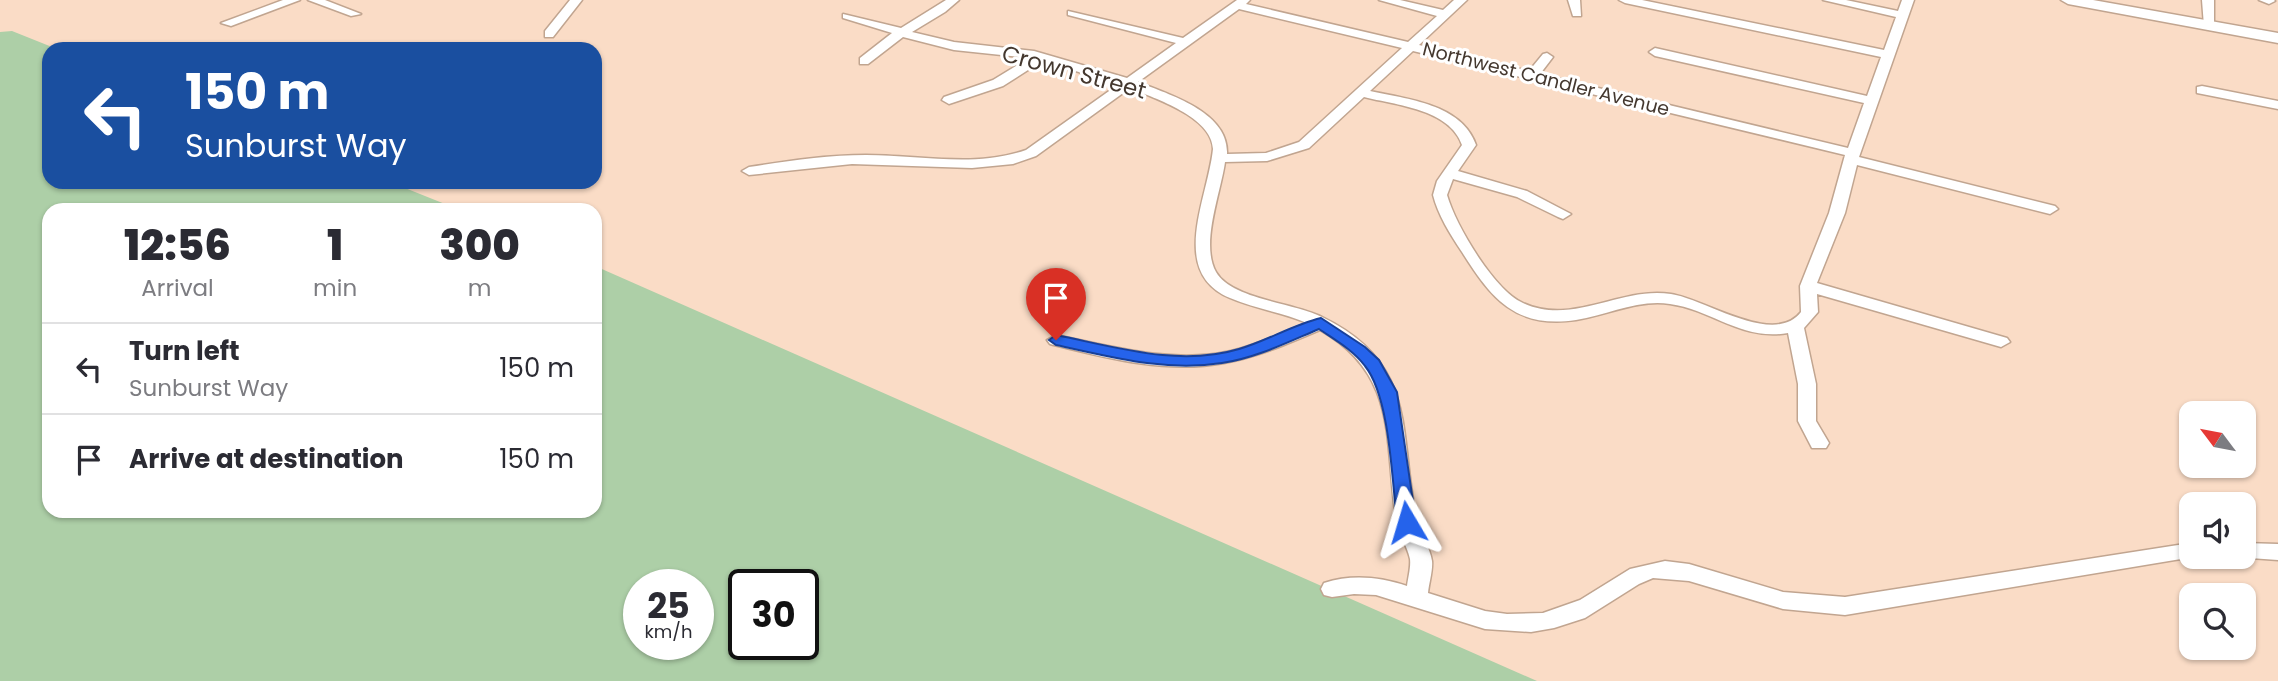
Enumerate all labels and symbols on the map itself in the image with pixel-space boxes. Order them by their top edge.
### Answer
street label: Northwest Candler Avenue [1420,35,1672,123]
street label: Crown Street [998,37,1150,107]
pin [1026,268,1086,340]
north arrow [2179,401,2256,478]
position arrow [1370,485,1444,559]
speed limit sign: 30 [728,569,819,660]

